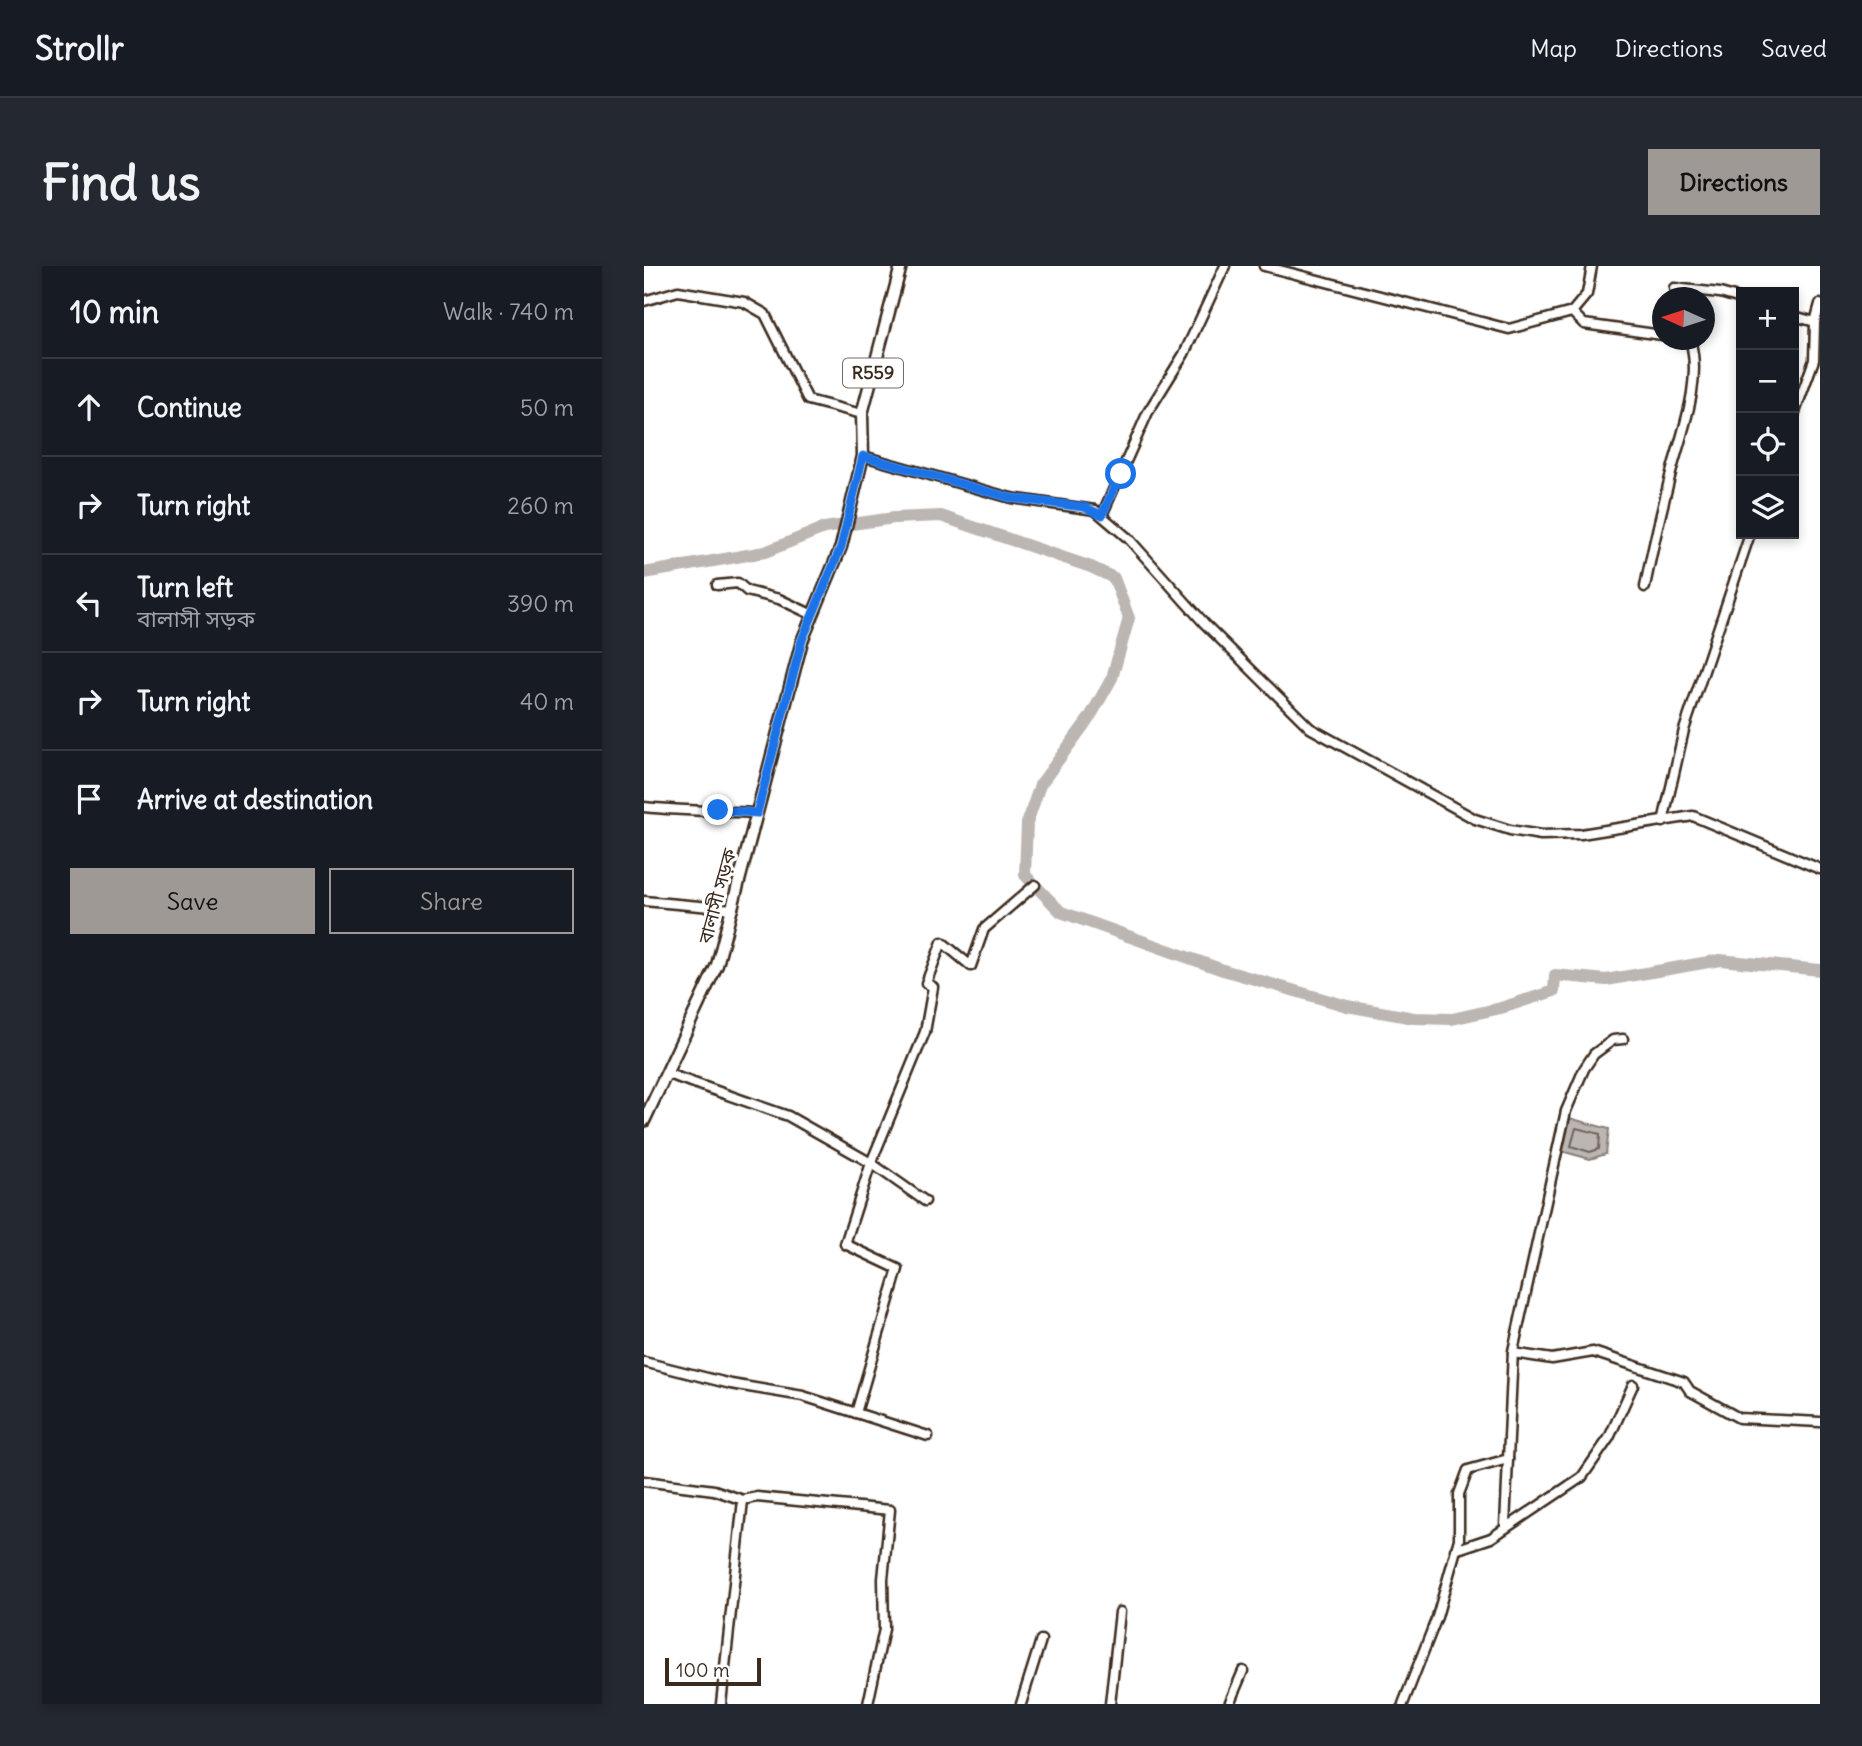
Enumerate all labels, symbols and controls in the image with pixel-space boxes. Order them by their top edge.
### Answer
text: Strollr [35,27,124,69]
text: Map [1530,33,1577,63]
text: Directions [1615,33,1723,63]
text: Saved [1761,33,1827,63]
button: Directions [1648,149,1820,215]
text: Find us [42,152,200,213]
north arrow [1652,287,1715,350]
map controls [1736,287,1799,539]
button: + [1736,287,1799,350]
text: 10 min [70,293,159,331]
text: Walk · 740 m [443,297,574,326]
button: − [1736,350,1799,413]
road number: R559 [843,358,903,388]
icon: ahead [70,388,108,426]
text: Continue [137,391,242,424]
text: 50 m [520,393,574,422]
button: locate [1736,413,1799,476]
route start [1105,458,1136,489]
button: layers [1736,476,1799,539]
icon: right [70,486,108,524]
text: Turn right [137,489,250,522]
text: 260 m [507,491,574,520]
text: Turn left [137,571,233,604]
icon: left [70,584,108,622]
text: 390 m [507,589,574,618]
text: বালাসী সড়ক [137,604,255,633]
icon: right [70,682,108,720]
text: Turn right [137,685,250,718]
text: 40 m [520,687,574,716]
icon: arrive [70,780,108,818]
text: Arrive at destination [137,783,373,816]
route end [702,794,733,825]
street label: বালাসী সড়ক [693,845,741,947]
button: Save [70,868,315,934]
button: Share [329,868,574,934]
scale bar [665,1655,761,1687]
text: 100 m [676,1658,730,1682]

